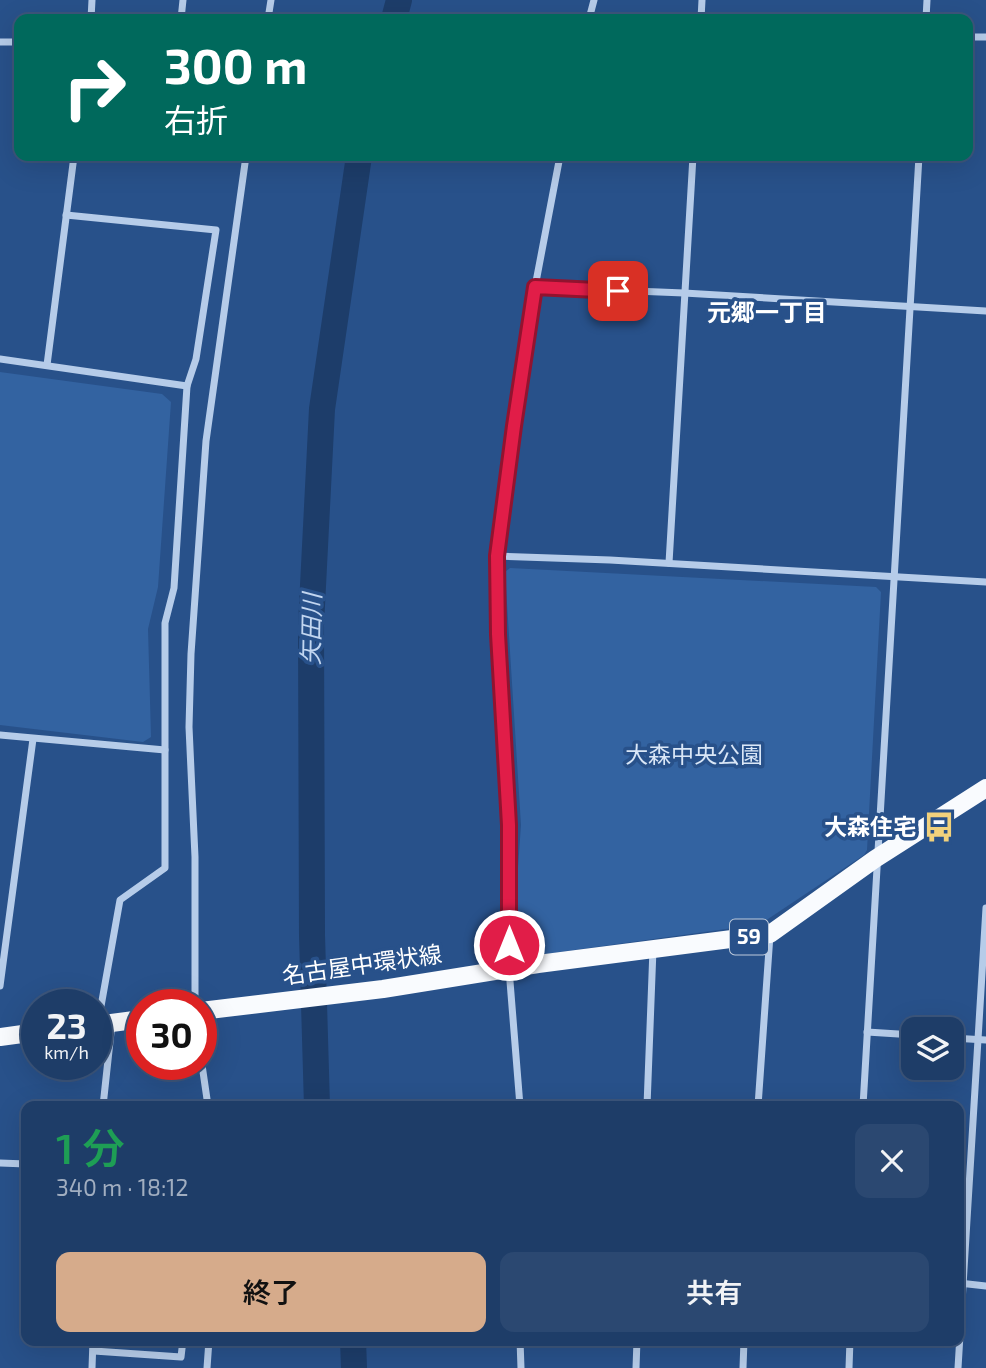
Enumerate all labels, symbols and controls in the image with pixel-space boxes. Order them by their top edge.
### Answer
text: 300 m [164,35,307,94]
icon: right [49,42,140,133]
text: 右折 [164,100,228,138]
pin [588,261,648,321]
icon: arrive [599,272,637,310]
district label: 元郷一丁目 [707,297,827,326]
water label: 矢田川 [295,590,326,665]
park label: 大森中央公園 [625,740,763,768]
bus stop icon: 大森住宅 [922,810,956,844]
place label: 大森住宅 [824,812,916,840]
position arrow [472,908,546,982]
road number: 59 [730,920,768,954]
street label: 名古屋中環状線 [280,939,444,989]
speed limit sign: 30 [126,989,217,1080]
text: 23 [46,1004,87,1046]
map controls [901,1017,964,1080]
button: layers [901,1017,964,1080]
text: km/h [44,1041,89,1063]
text: 1 分 [56,1122,125,1172]
button: close [855,1124,929,1198]
text: 340 m · 18:12 [56,1173,188,1201]
button: 終了 [56,1252,486,1332]
button: 共有 [500,1252,929,1332]

